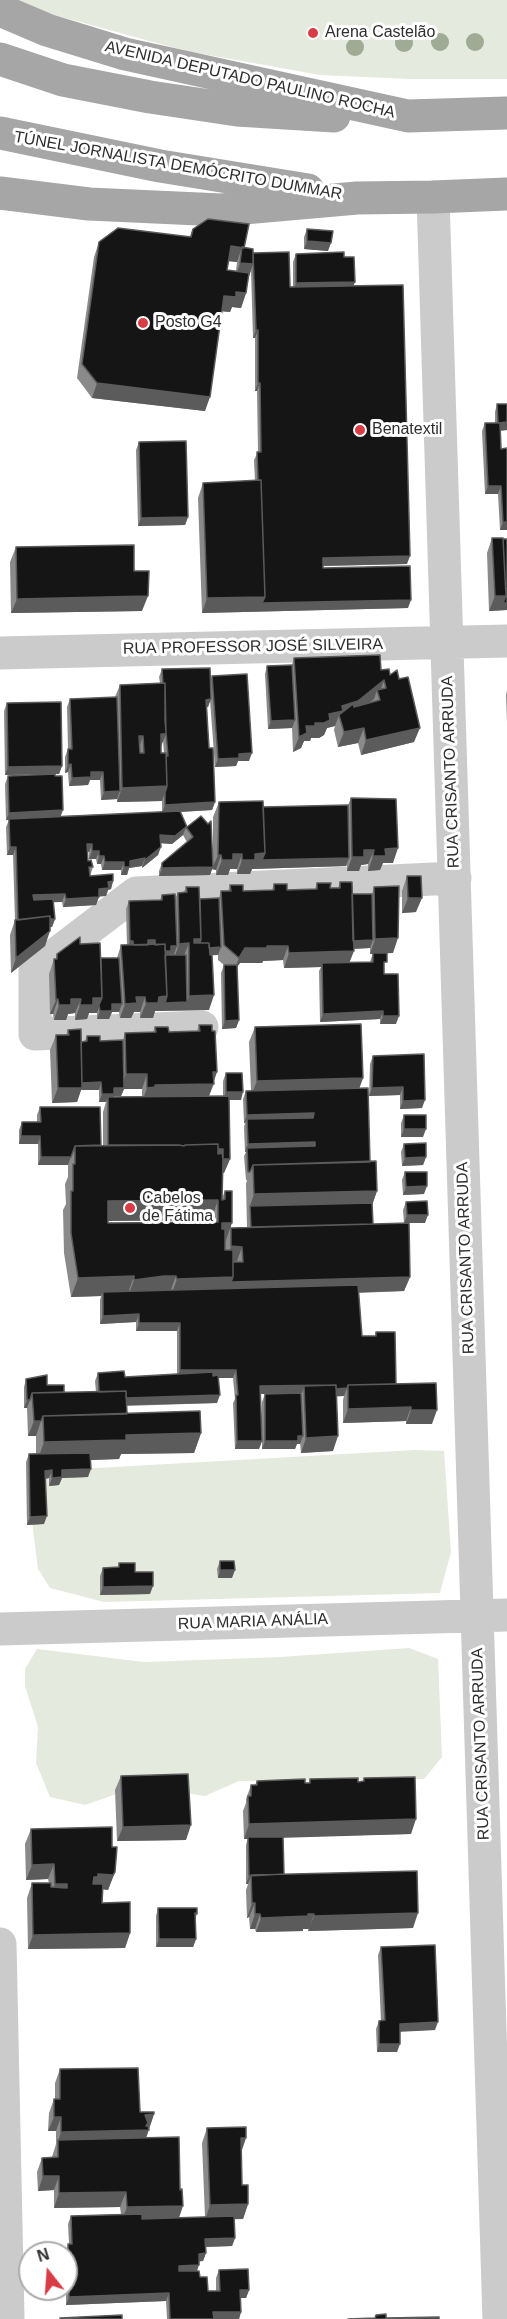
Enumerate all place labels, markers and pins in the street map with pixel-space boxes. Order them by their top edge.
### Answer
place label: Arena Castelão [325,23,435,43]
marker: Arena Castelão [306,26,320,40]
place label: Posto G4 [155,313,222,333]
marker: Posto G4 [136,316,150,330]
place label: Benatextil [372,420,442,440]
marker: Benatextil [353,423,367,437]
place label: Cabelos de Fátima [142,1189,213,1227]
marker: Cabelos de Fátima [123,1201,137,1215]

